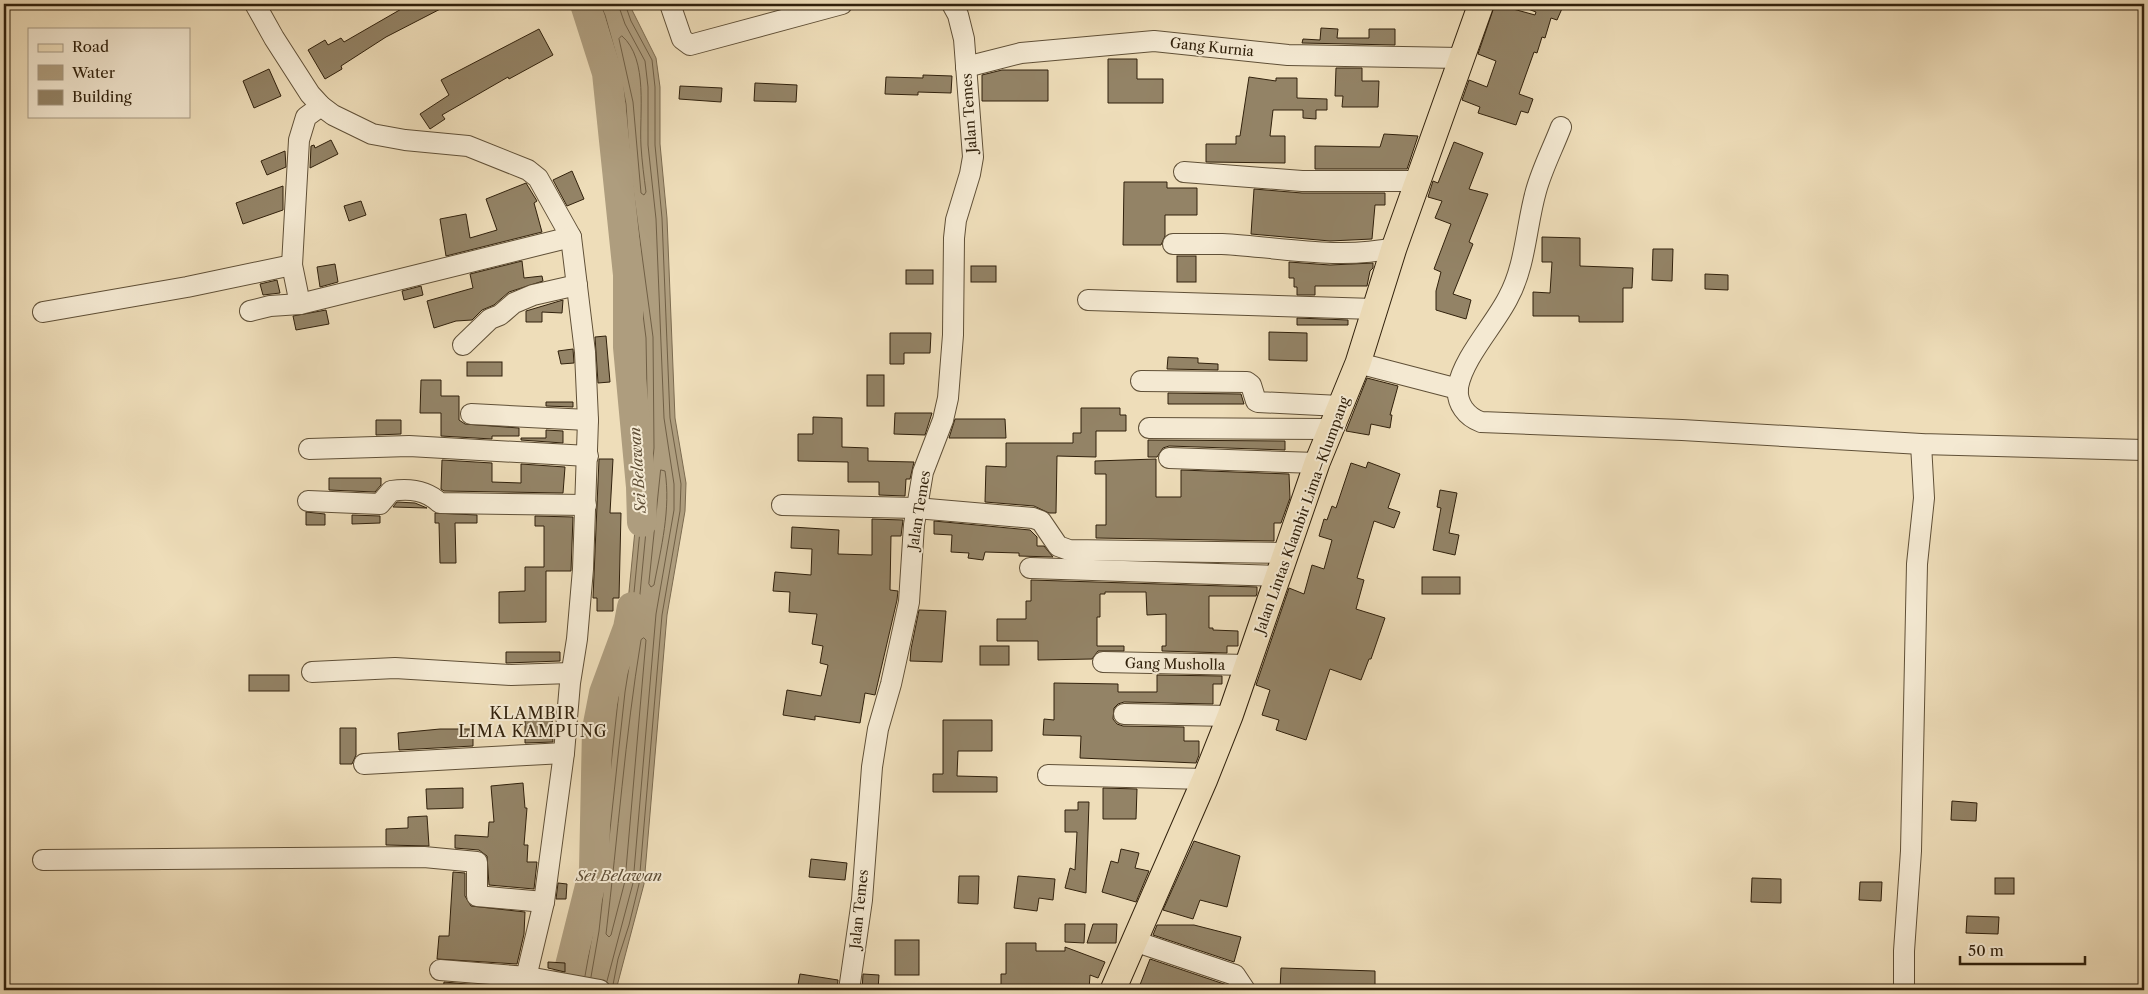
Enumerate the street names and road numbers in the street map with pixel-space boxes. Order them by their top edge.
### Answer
street label: Gang Kurnia [1169,34,1255,60]
street label: Jalan Temes [957,73,981,155]
street label: Jalan Lintas Klambir Lima–Klumpang [1250,393,1354,638]
street label: Jalan Temes [904,469,934,553]
street label: Gang Musholla [1125,654,1226,674]
street label: Jalan Temes [846,868,872,952]

